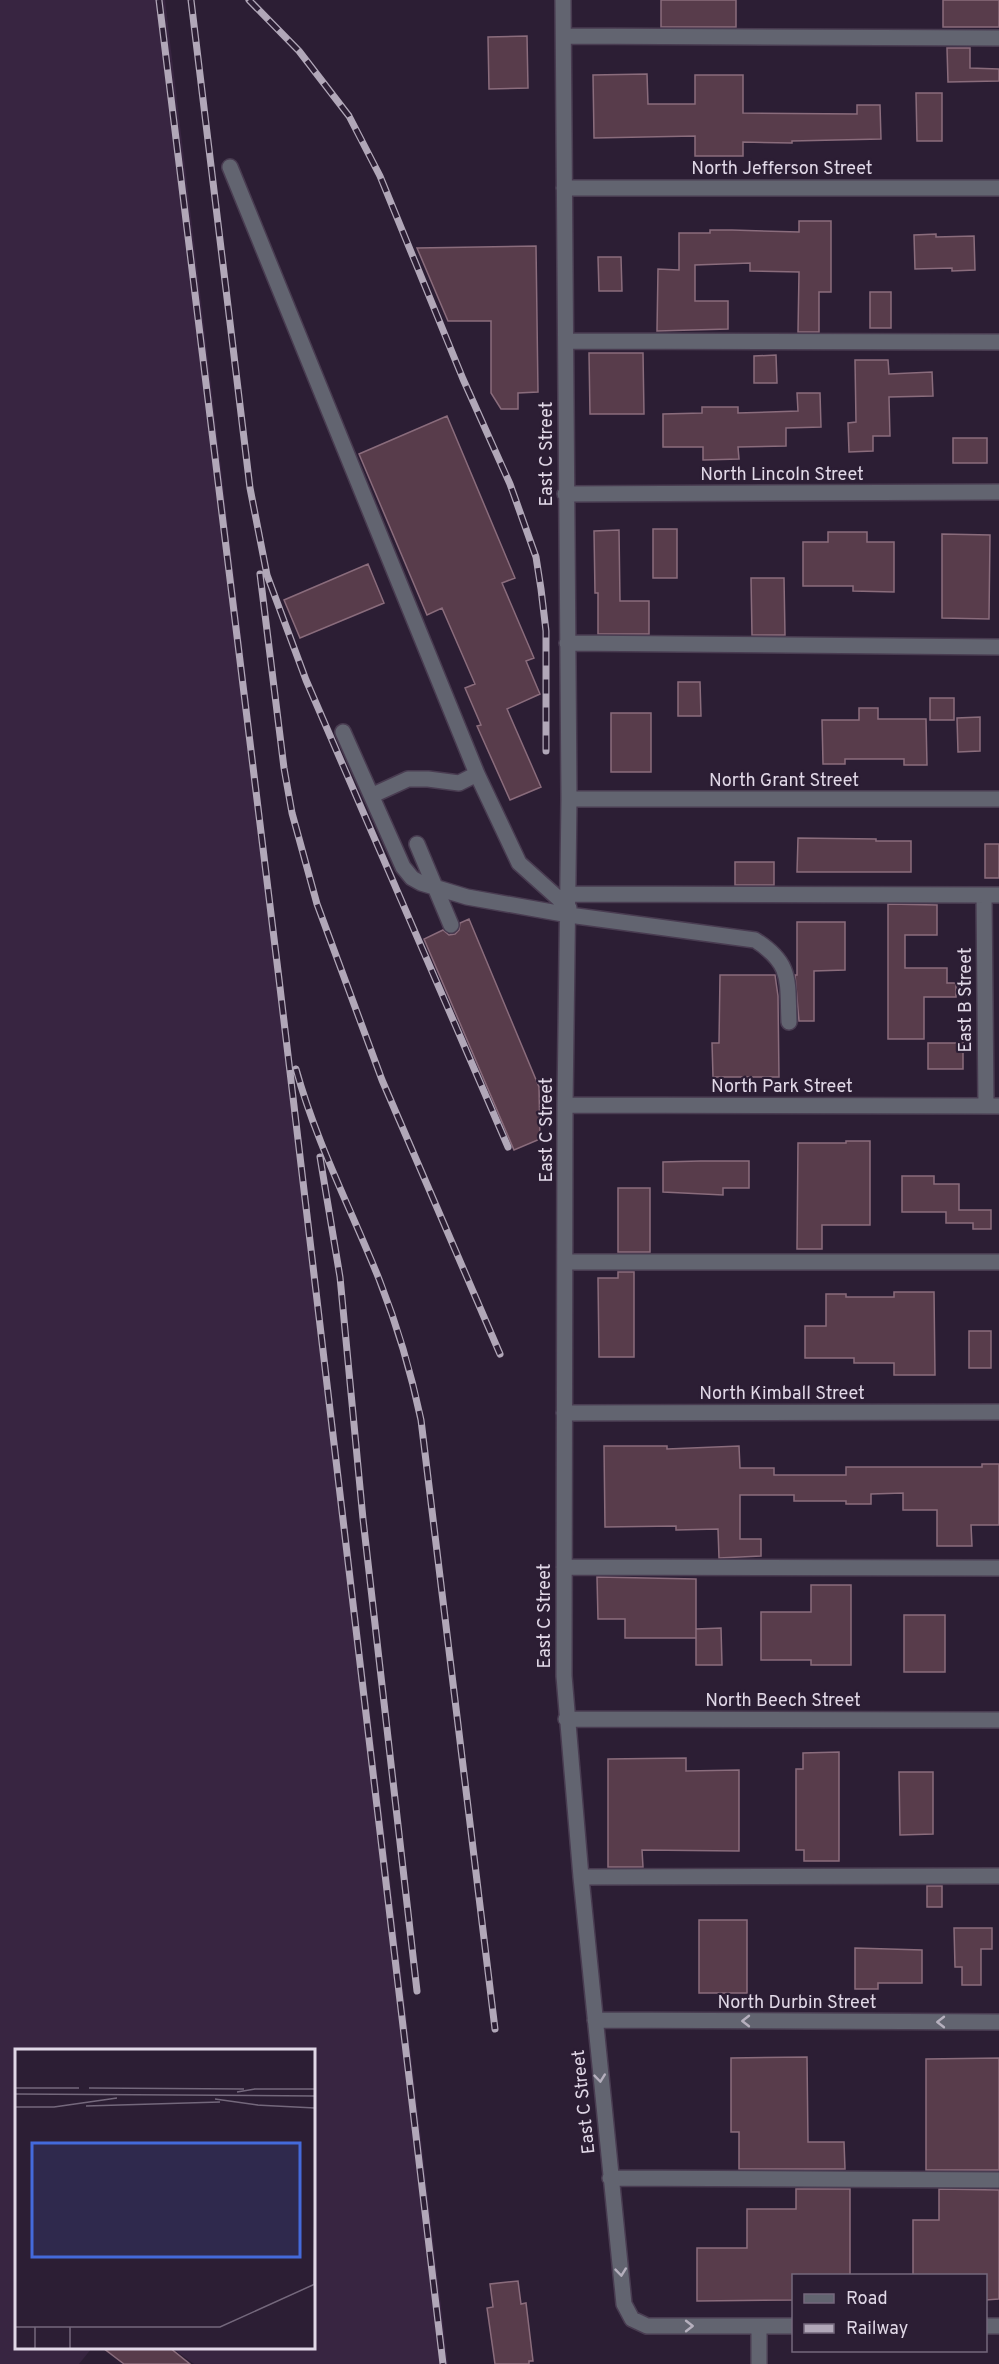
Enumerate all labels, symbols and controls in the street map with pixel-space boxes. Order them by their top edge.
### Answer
street label: North Jefferson Street [691,158,873,181]
street label: East C Street [536,402,559,506]
street label: North Lincoln Street [700,464,864,487]
street label: North Grant Street [709,770,859,793]
street label: East B Street [955,947,978,1053]
street label: North Park Street [711,1076,853,1099]
street label: East C Street [536,1078,559,1182]
street label: North Kimball Street [699,1383,865,1406]
street label: East C Street [534,1564,557,1668]
street label: North Beech Street [705,1690,861,1713]
street label: North Durbin Street [718,1992,876,2015]
one-way arrow [741,2015,750,2027]
one-way arrow [936,2016,945,2028]
street label: East C Street [568,2048,601,2155]
inset map [15,2049,315,2349]
one-way arrow [593,2073,606,2082]
one-way arrow [614,2267,627,2276]
legend [792,2274,987,2352]
text: Road [846,2288,888,2311]
text: Railway [846,2318,908,2341]
one-way arrow [684,2320,693,2332]

